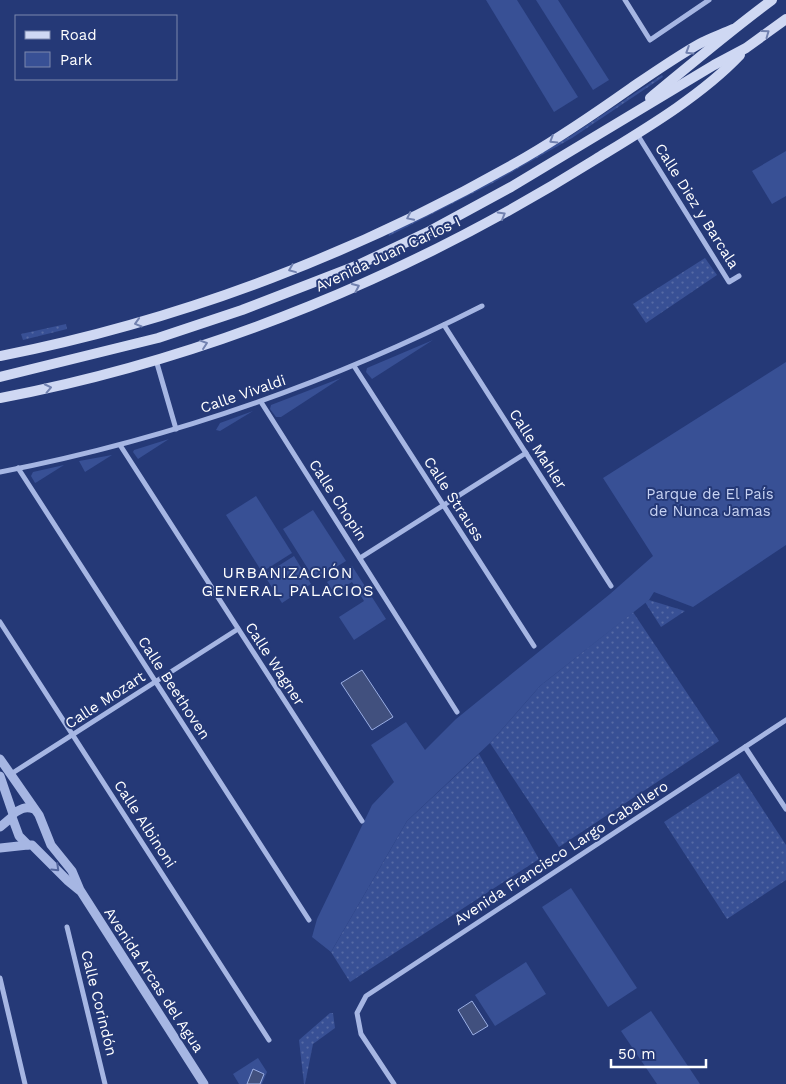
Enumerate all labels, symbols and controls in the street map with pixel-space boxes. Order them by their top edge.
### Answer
legend [15,15,178,80]
text: Road [60,26,97,44]
one-way arrow [760,30,770,39]
one-way arrow [685,44,694,54]
text: Park [60,51,93,69]
one-way arrow [549,133,558,143]
street label: Calle Diez y Barcala [651,140,743,272]
one-way arrow [407,211,416,221]
one-way arrow [496,211,505,221]
street label: Avenida Juan Carlos I [313,212,463,296]
one-way arrow [288,264,296,274]
one-way arrow [351,282,360,293]
one-way arrow [134,317,143,327]
one-way arrow [199,340,208,350]
street label: Calle Vivaldi [198,371,288,417]
one-way arrow [43,383,52,394]
street label: Calle Mahler [506,406,570,492]
street label: Calle Strauss [420,453,488,545]
street label: Calle Chopin [305,456,371,544]
park label: Parque de El País de Nunca Jamas [646,485,774,520]
district label: URBANIZACIÓN GENERAL PALACIOS [202,563,374,600]
street label: Calle Wagner [241,619,309,709]
street label: Calle Beethoven [134,633,214,743]
street label: Calle Mozart [62,667,149,733]
street label: Calle Albinoni [110,777,180,871]
street label: Avenida Francisco Largo Caballero [451,777,671,929]
one-way arrow [50,862,59,871]
street label: Avenida Arcas del Agua [100,904,208,1056]
street label: Calle Corindón [77,948,121,1058]
scale bar [611,1036,706,1068]
text: 50 m [618,1045,655,1063]

